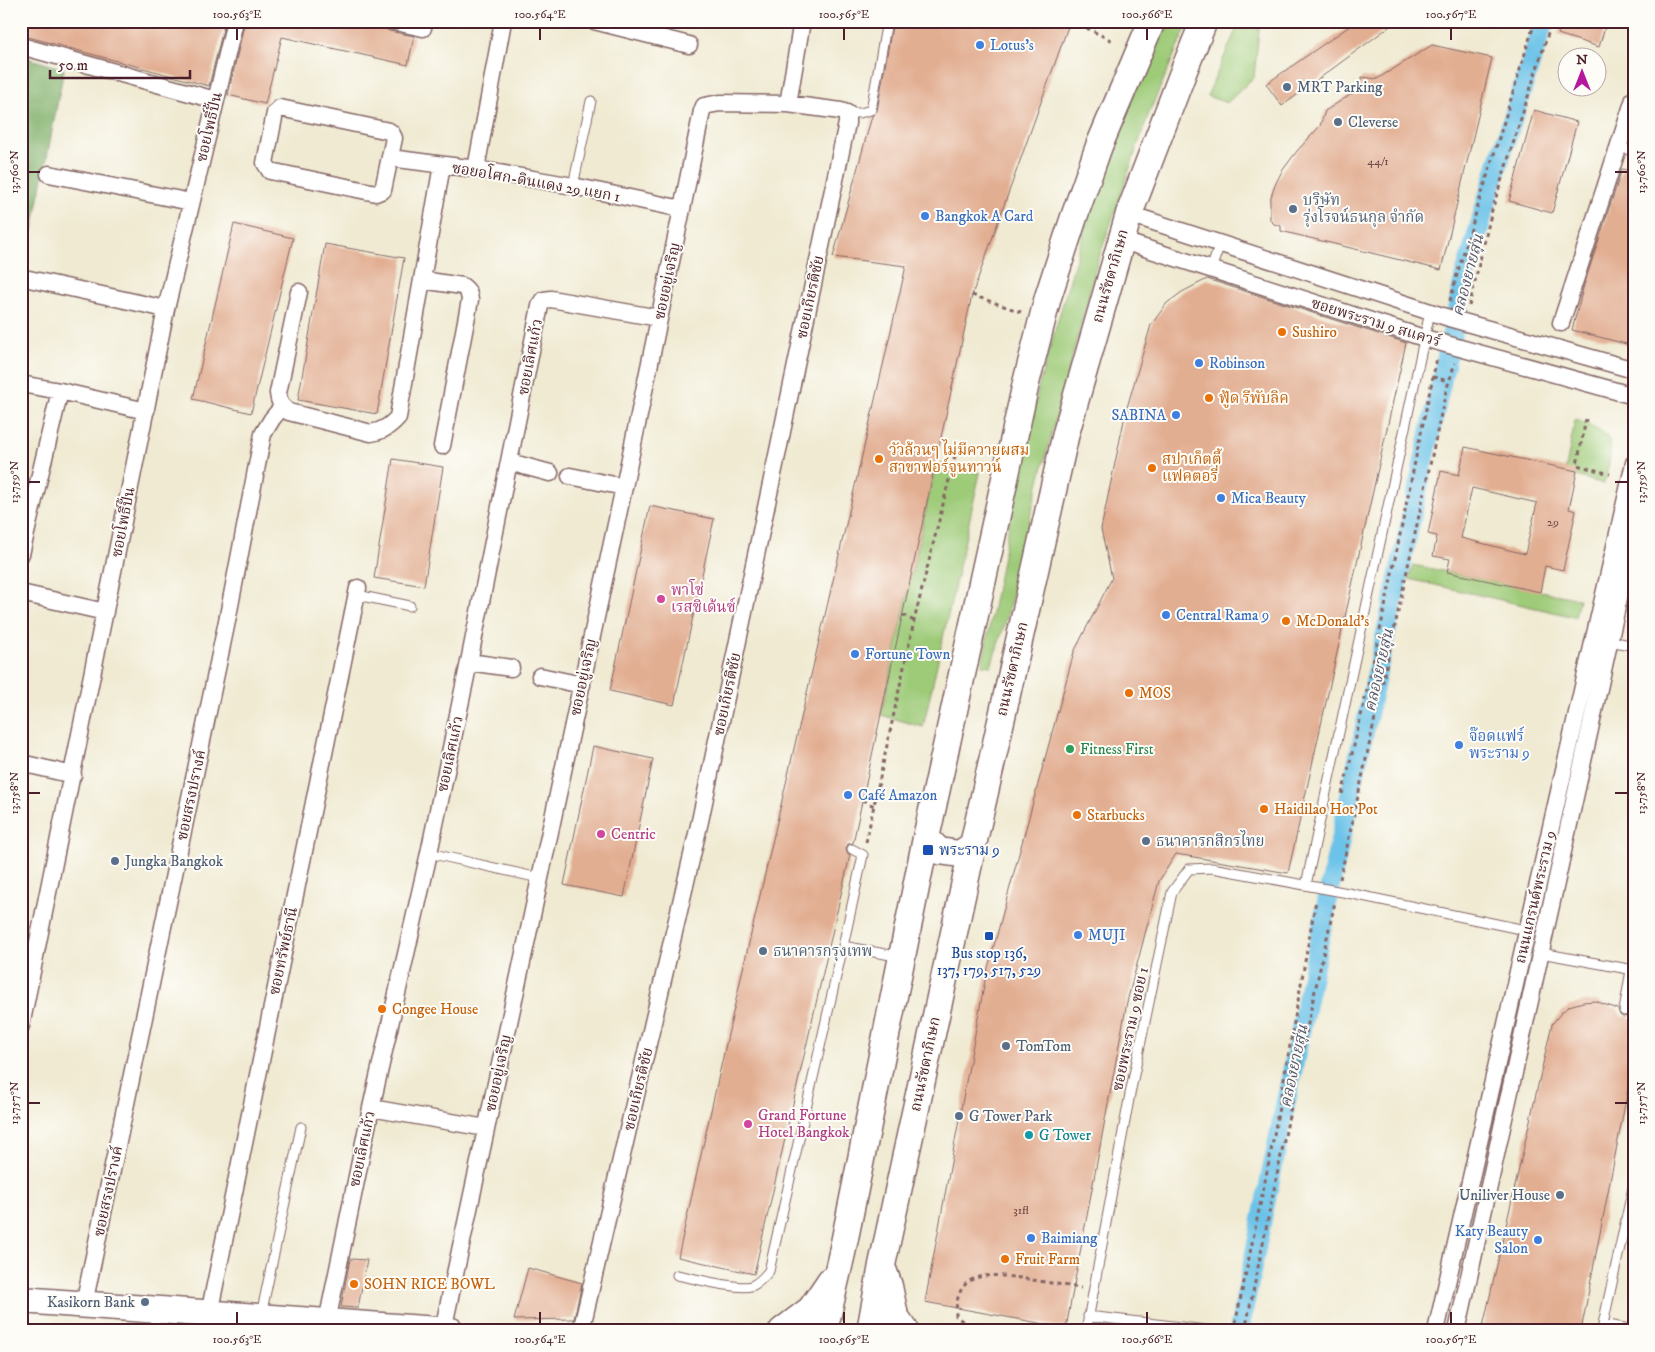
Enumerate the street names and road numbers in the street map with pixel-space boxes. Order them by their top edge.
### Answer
street label: ซอยโพธิ์ปั้น [190,90,227,164]
street label: ซอยอโศก-ดินแดง 29 แยก 1 [450,156,622,207]
street label: ถนนรัชดาภิเษก [1088,227,1133,325]
street label: ซอยอยู่เจริญ [650,241,685,322]
street label: ซอยเกียรติชัย [792,254,829,340]
street label: ซอยพระราม 9 สแควร์ [1309,293,1444,351]
street label: ซอยเลิศแก้ว [514,317,547,397]
street label: ซอยโพธิ์ปั้น [105,485,140,559]
street label: ถนนรัชดาภิเษก [992,620,1033,718]
street label: ซอยอยู่เจริญ [566,637,601,718]
street label: ซอยเกียรติชัย [709,651,746,737]
street label: ซอยเลิศแก้ว [433,714,468,794]
street label: ซอยสรงปรางค์ [172,748,210,842]
street label: ถนนแกรนด์พระราม 9 [1510,829,1560,965]
street label: ซอยทรัพย์ธานี [264,905,302,997]
street label: ซอยพระราม 9 ซอย 1 [1108,965,1153,1093]
street label: ถนนรัชดาภิเษก [906,1015,945,1113]
street label: ซอยอยู่เจริญ [481,1033,516,1114]
street label: ซอยเกียรติชัย [620,1046,657,1133]
street label: ซอยเลิศแก้ว [345,1109,380,1189]
street label: ซอยสรงปรางค์ [89,1144,127,1238]

